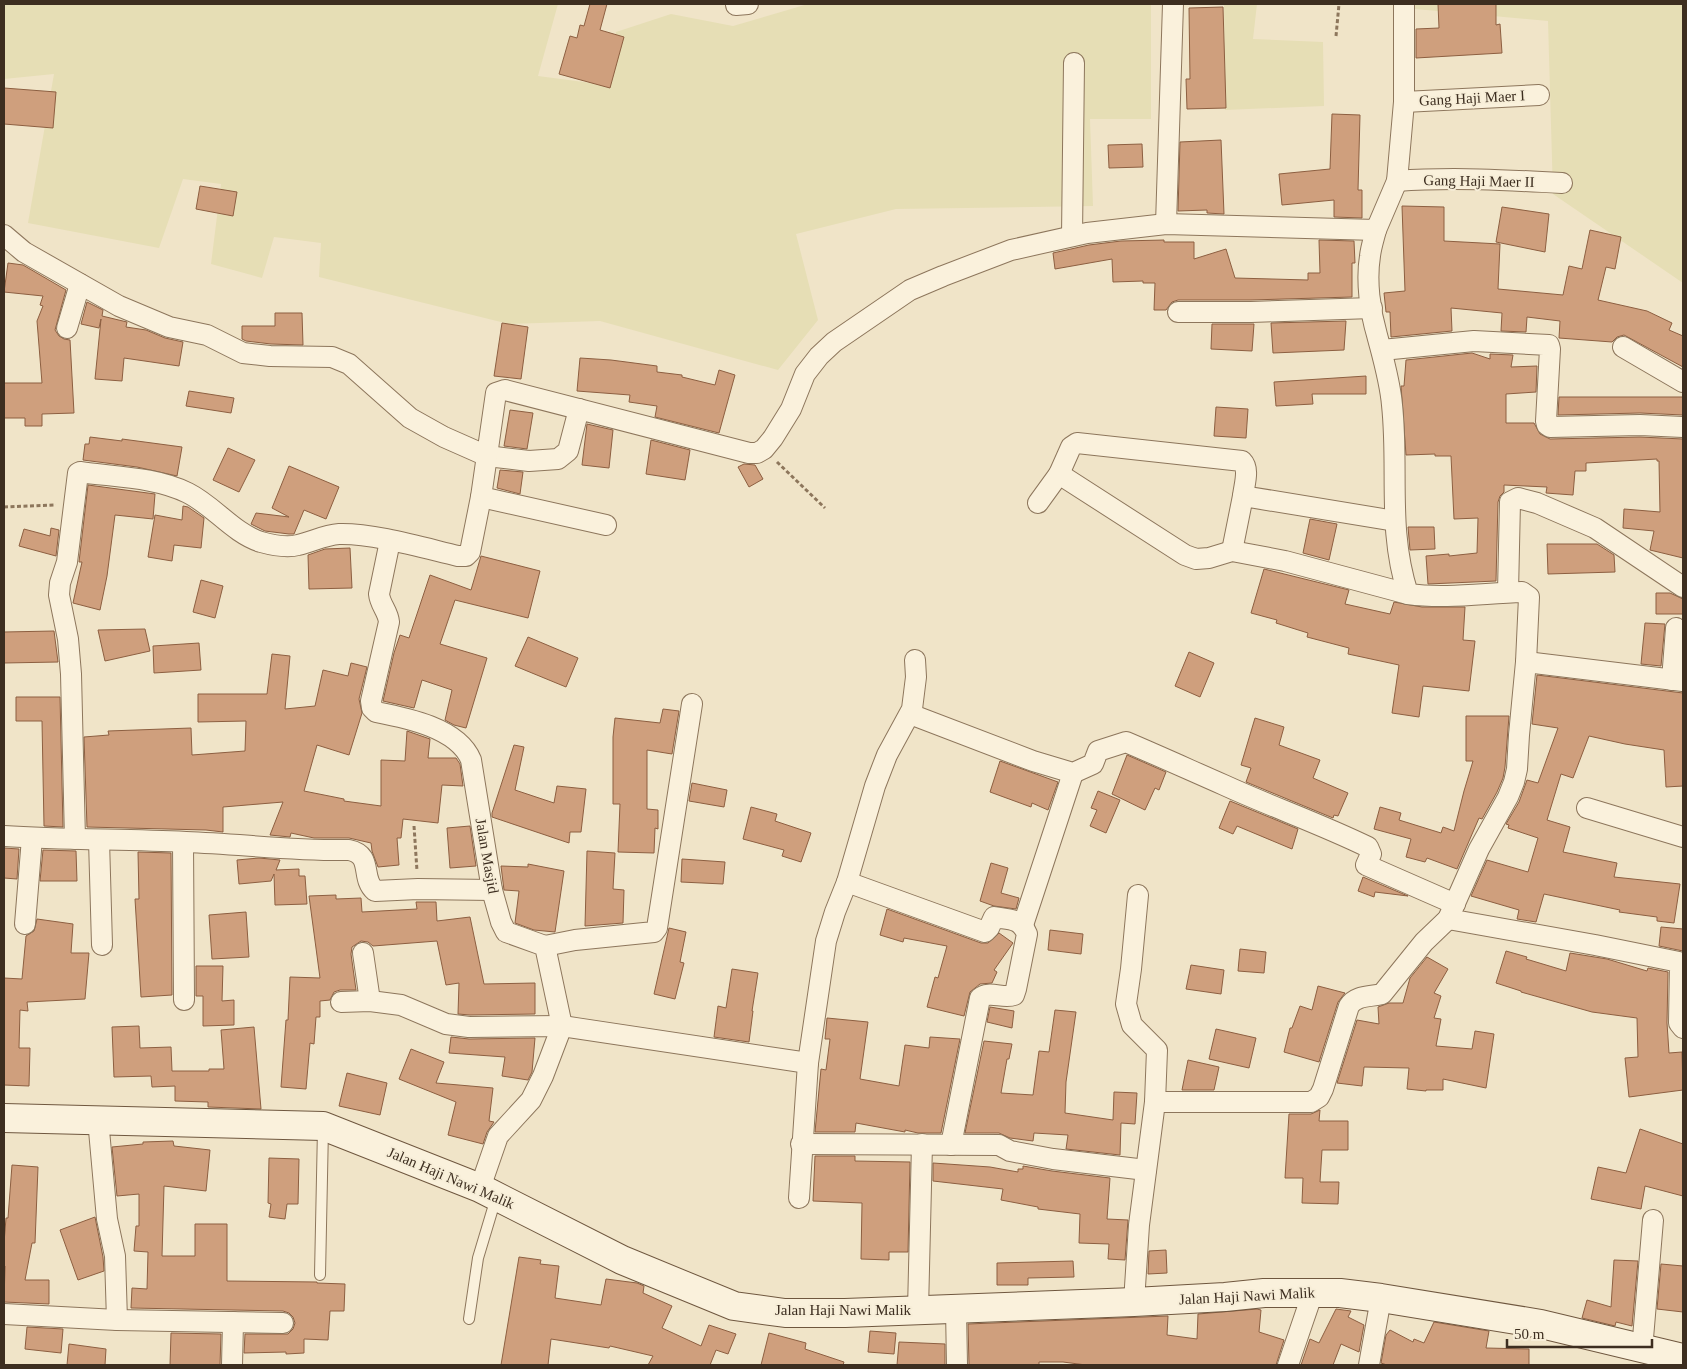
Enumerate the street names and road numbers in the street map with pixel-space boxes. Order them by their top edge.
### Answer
street label: Gang Haji Maer I [1419,87,1525,109]
street label: Gang Haji Maer II [1423,172,1535,190]
street label: Jalan Masjid [473,817,502,895]
street label: Jalan Haji Nawi Malik [385,1144,517,1212]
street label: Jalan Haji Nawi Malik [1179,1284,1316,1308]
street label: Jalan Haji Nawi Malik [775,1302,912,1318]

